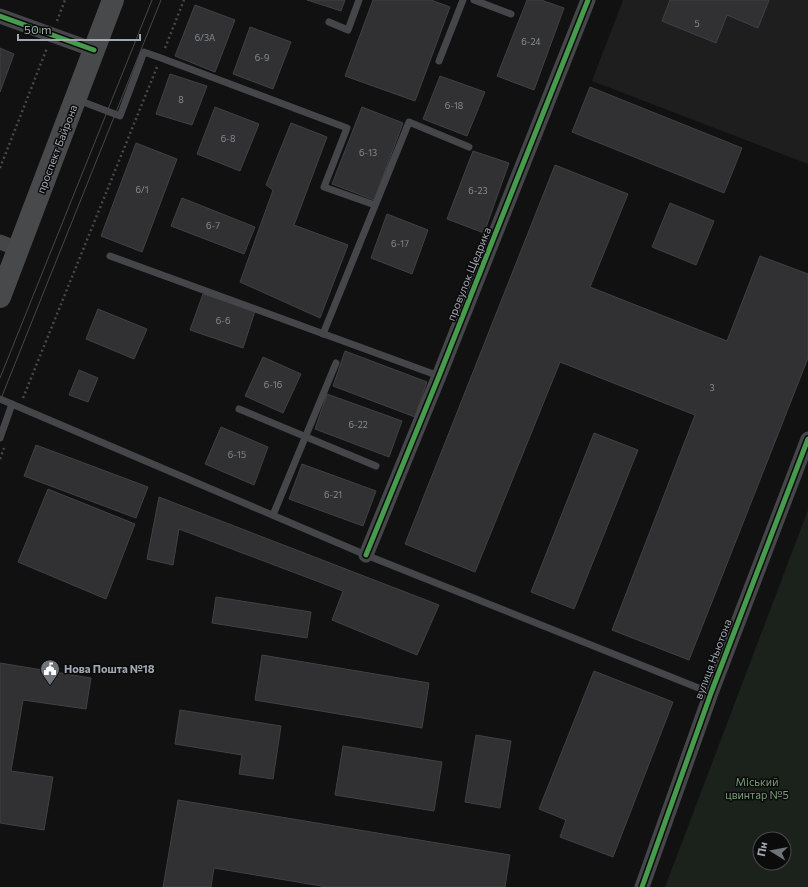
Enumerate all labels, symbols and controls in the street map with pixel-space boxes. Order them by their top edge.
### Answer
scale bar [18,16,140,42]
house number: 5 [694,18,700,29]
text: 50 m [24,22,52,36]
house number: 6/3А [195,32,215,43]
house number: 6-24 [521,36,541,47]
house number: 6-9 [255,52,269,63]
house number: 8 [178,94,184,105]
house number: 6-18 [445,100,463,111]
street label: проспект Байрона [34,103,79,195]
house number: 6-8 [221,133,235,144]
house number: 6-13 [359,147,377,158]
house number: 6/1 [135,184,149,195]
house number: 6-23 [468,185,488,196]
house number: 6-7 [206,220,220,231]
street label: провулок Щедрика [444,225,493,322]
house number: 6-17 [391,238,409,249]
house number: 6-6 [216,315,230,326]
house number: 6-16 [264,379,282,390]
house number: 3 [709,382,715,393]
house number: 6-22 [348,419,368,430]
house number: 6-15 [228,449,246,460]
house number: 6-21 [324,489,342,500]
street label: вулиця Ньютона [691,617,734,701]
public building icon: Нова Пошта №18 [39,658,61,686]
place label: Нова Пошта №18 [64,662,155,675]
park label: Міський цвинтар №5 [725,775,789,801]
north arrow [752,831,792,871]
text: Пн [754,841,769,857]

